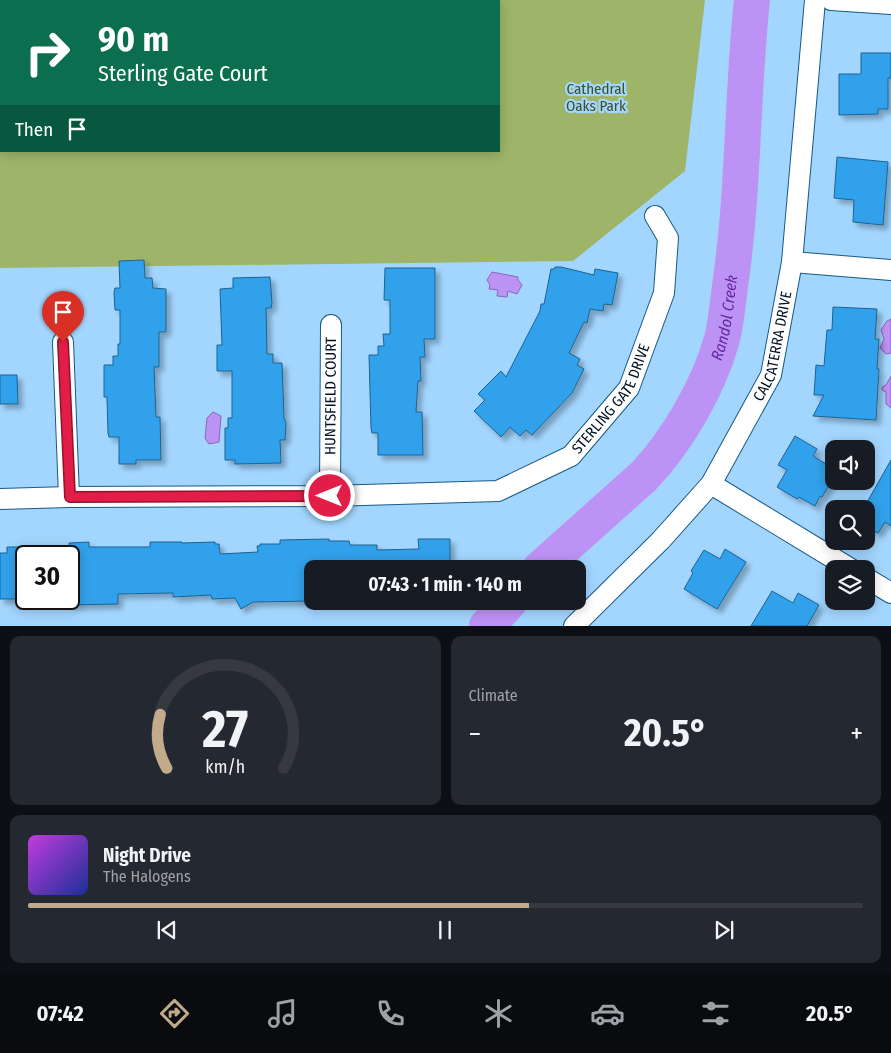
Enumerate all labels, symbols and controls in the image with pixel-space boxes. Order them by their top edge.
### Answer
text: 90 m [98,18,169,60]
icon: right [15,20,80,85]
text: Sterling Gate Court [98,60,268,87]
park label: Cathedral Oaks Park [566,80,626,115]
icon: arrive [63,115,91,143]
text: Then [15,118,53,141]
water label: Randol Creek [707,274,741,363]
street label: CALCATERRA DRIVE [749,290,795,404]
pin [42,291,84,342]
icon: arrive [49,298,77,326]
street label: HUNTSFIELD COURT [321,337,340,455]
street label: STERLING GATE DRIVE [568,341,654,457]
map controls [825,440,875,610]
button: sound [825,440,875,490]
position arrow [303,469,355,521]
button: search [825,500,875,550]
speed limit sign: 30 [15,545,80,610]
button: layers [825,560,875,610]
text: 07:43 · 1 min · 140 m [368,573,522,596]
text: Climate [469,686,518,705]
text: 27 [201,698,248,761]
text: 20.5° [624,710,707,756]
text: − [469,717,481,750]
text: + [850,717,863,750]
text: km/h [205,756,245,778]
text: Night Drive [103,844,191,867]
text: The Halogens [103,867,191,886]
icon: previous [153,916,181,944]
icon: pause [431,916,459,944]
icon: next [710,916,738,944]
icon: directions [157,996,192,1031]
icon: music [265,996,300,1031]
icon: phone [373,996,408,1031]
icon: climate [481,996,516,1031]
icon: car [590,996,625,1031]
icon: filters [698,996,733,1031]
text: 07:42 [37,1000,84,1027]
text: 20.5° [806,1000,854,1027]

